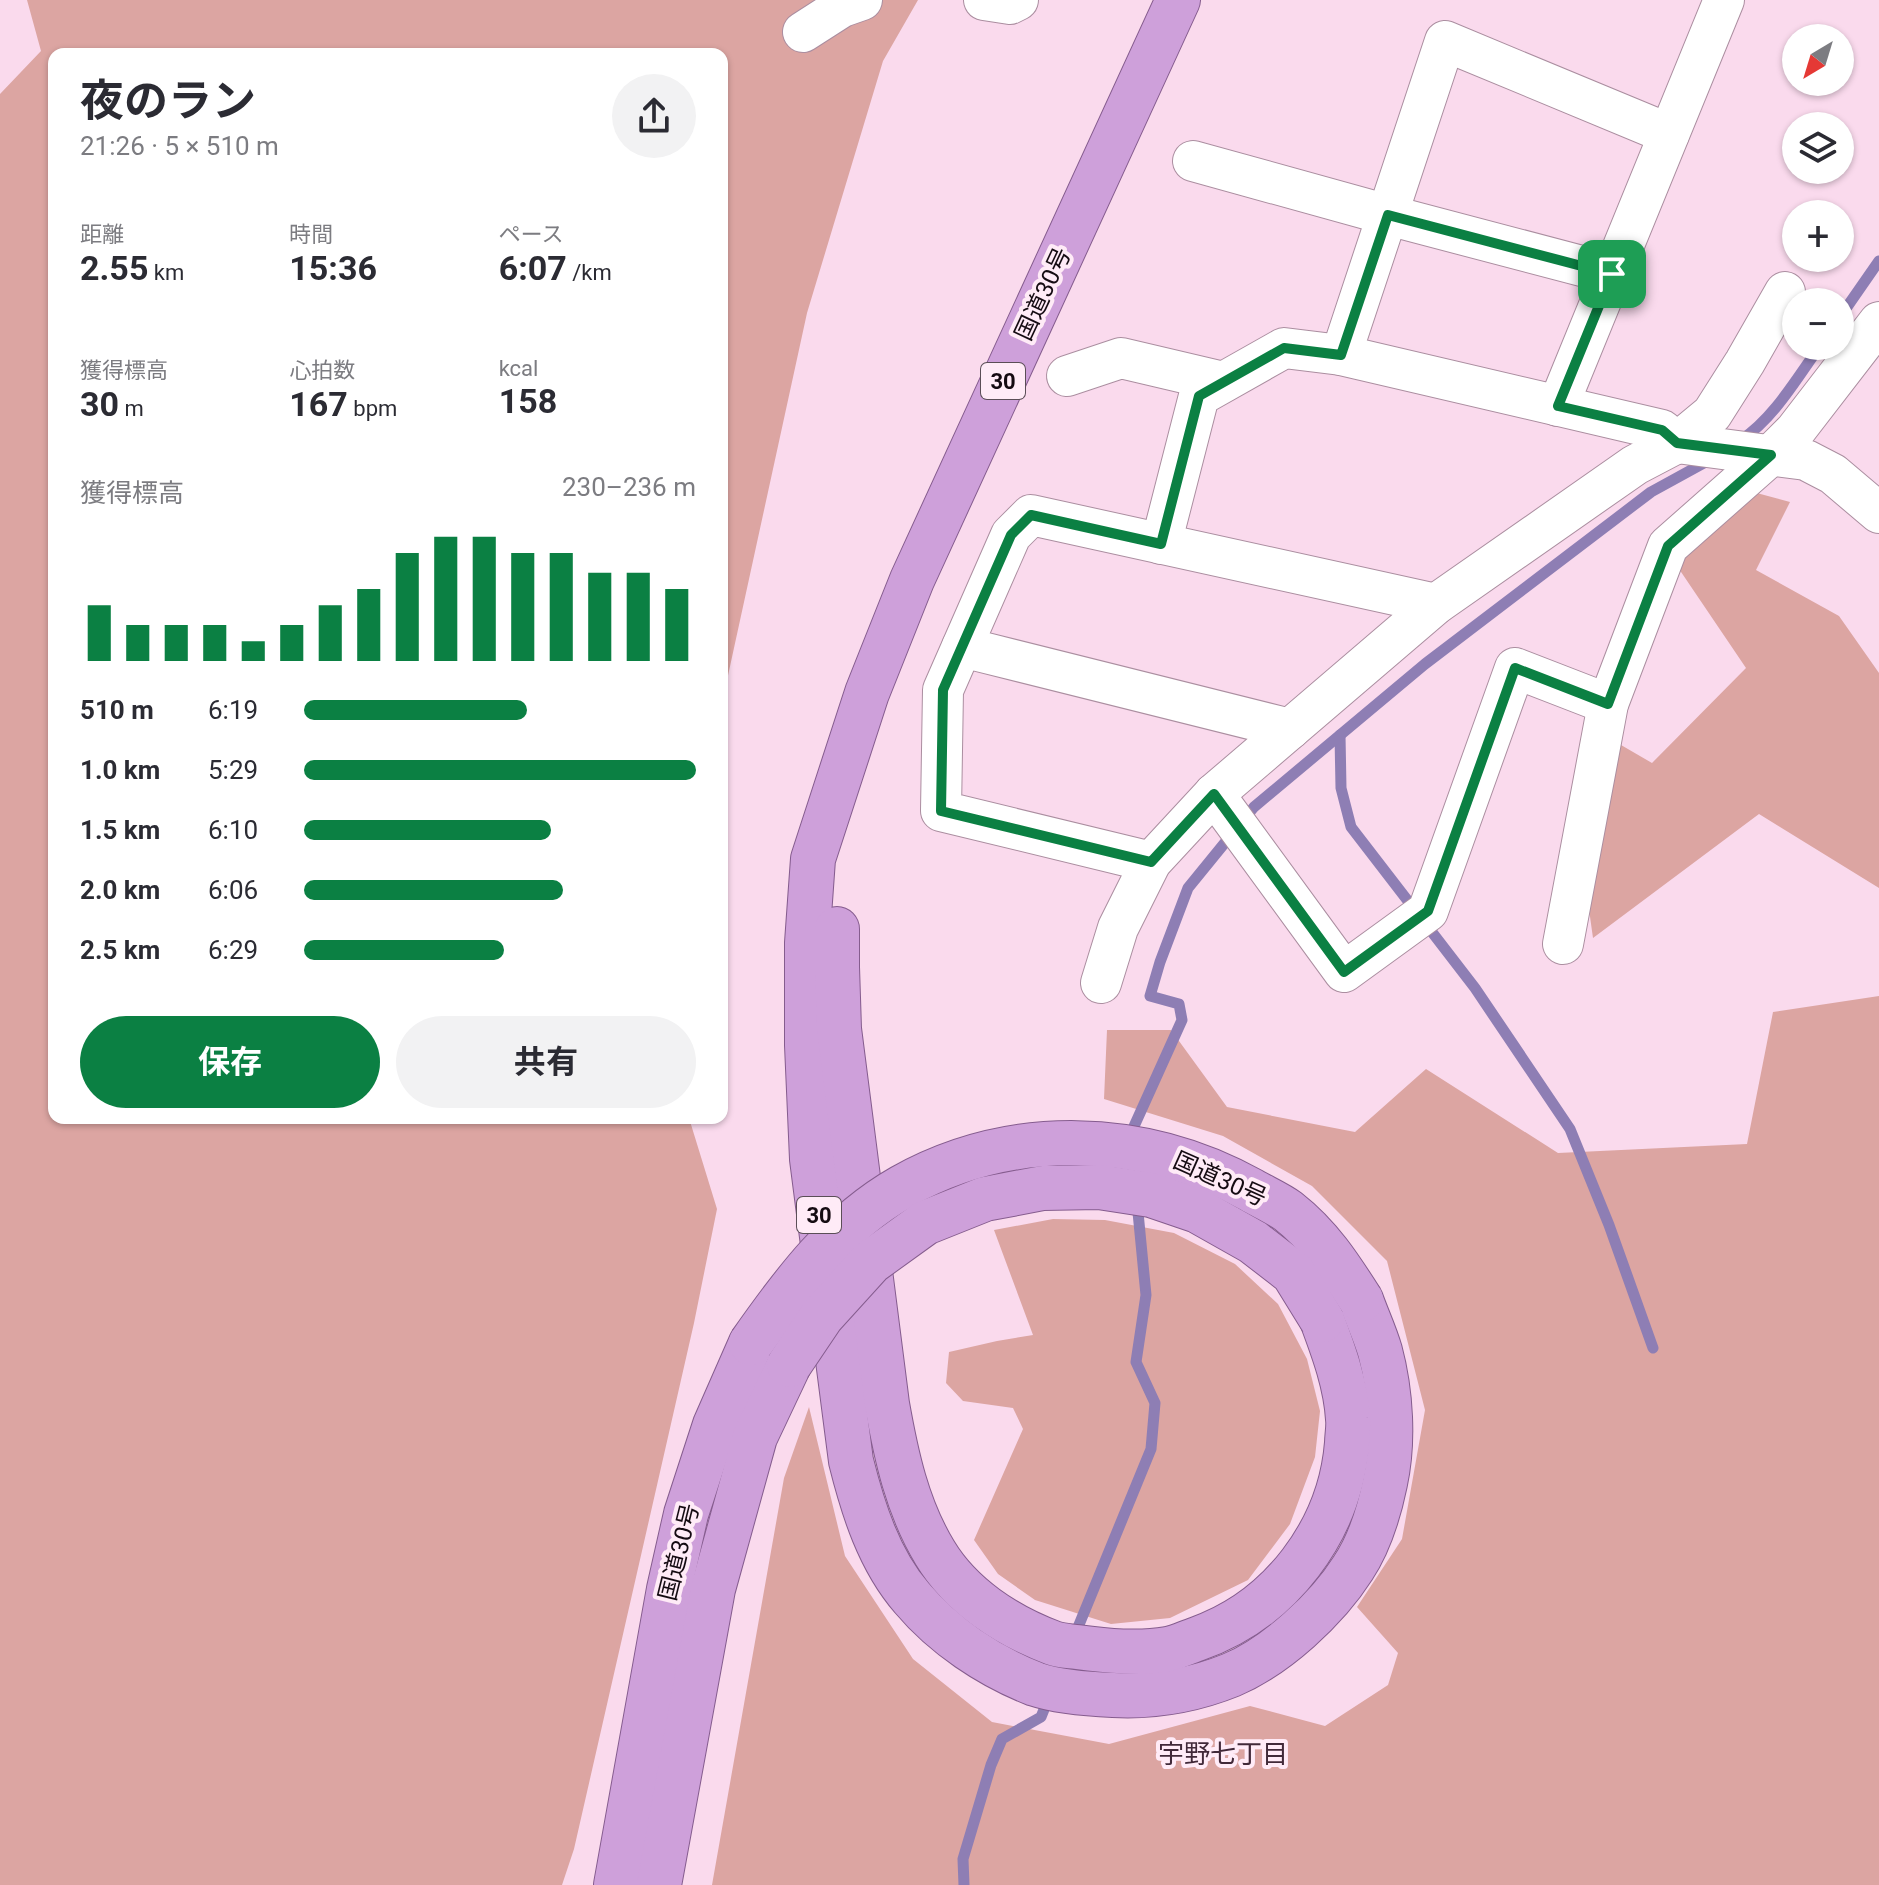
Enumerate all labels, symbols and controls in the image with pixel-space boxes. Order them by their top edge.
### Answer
north arrow [1782,24,1854,96]
map controls [1782,24,1854,360]
button: share [612,74,696,158]
text: 夜のラン [80,75,256,127]
button: layers [1782,112,1854,184]
text: 21:26 · 5 × 510 m [80,131,279,161]
button: + [1782,200,1854,272]
text: 距離 [80,222,124,247]
text: 時間 [289,222,333,247]
text: ペース [499,222,564,247]
pin [1578,240,1646,308]
street label: 国道30号 [1009,243,1077,345]
text: 2.55 [80,248,148,288]
text: 15:36 [289,248,377,288]
text: 6:07 [499,248,567,288]
icon: arrive [1590,252,1634,296]
text: km [148,260,184,285]
text: /km [567,260,612,285]
button: − [1782,288,1854,360]
text: kcal [499,356,538,381]
text: 獲得標高 [80,358,168,383]
text: 心拍数 [289,358,355,383]
road number: 30 [981,363,1025,399]
text: 158 [499,381,557,421]
text: 30 [80,384,119,424]
text: 167 [289,384,348,424]
text: m [119,396,144,421]
text: bpm [348,396,397,421]
text: 230–236 m [562,472,696,502]
text: 獲得標高 [80,478,184,508]
text: 510 m [80,695,154,725]
text: 6:19 [208,695,258,725]
text: 1.0 km [80,755,160,785]
text: 5:29 [208,755,258,785]
text: 1.5 km [80,815,160,845]
text: 6:10 [208,815,258,845]
text: 2.0 km [80,875,160,905]
text: 6:06 [208,875,258,905]
text: 2.5 km [80,935,160,965]
text: 6:29 [208,935,258,965]
button: 保存 [80,1016,380,1108]
button: 共有 [396,1016,696,1108]
street label: 国道30号 [1169,1146,1271,1212]
road number: 30 [797,1197,841,1233]
street label: 国道30号 [653,1501,705,1603]
district label: 宇野七丁目 [1158,1739,1288,1769]

